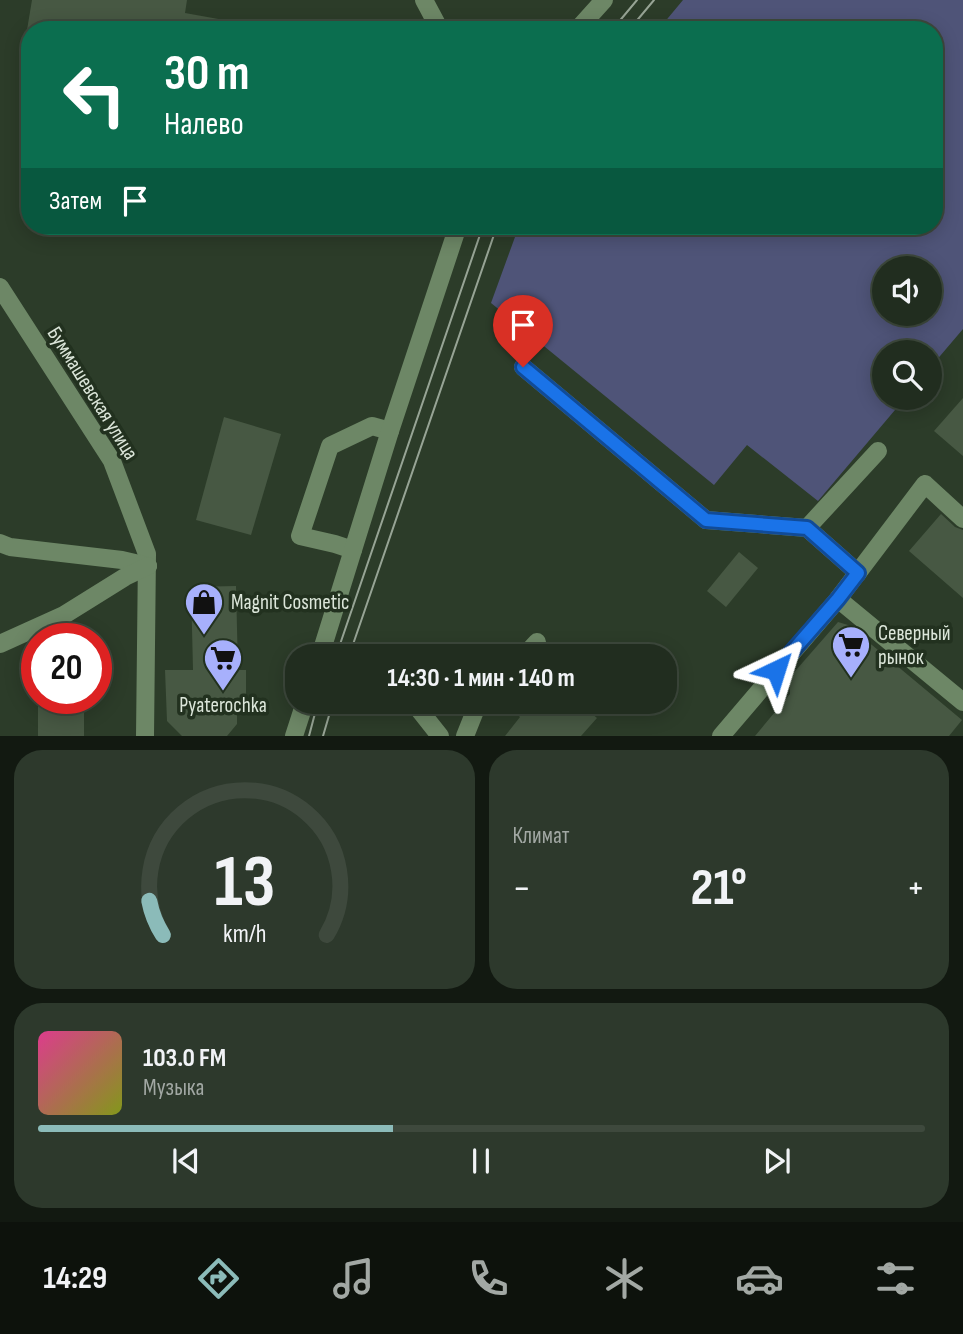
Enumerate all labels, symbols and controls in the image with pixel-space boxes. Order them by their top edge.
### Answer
text: 30 m [164,45,249,104]
icon: left [49,49,140,140]
text: Налево [164,105,244,144]
icon: arrive [116,182,154,220]
text: Затем [49,186,102,217]
map controls [872,256,942,410]
button: sound [872,256,942,326]
pin [493,295,553,367]
icon: arrive [504,306,542,344]
street label: Буммашевская улица [42,322,143,464]
button: search [872,340,942,410]
shop icon: Magnit Cosmetic [183,581,225,636]
place label: Magnit Cosmetic [231,590,349,615]
place label: Северный рынок [878,621,951,670]
speed limit sign: 20 [21,623,112,714]
supermarket icon: Северный рынок [830,624,872,679]
position arrow [739,633,813,707]
supermarket icon: Pyaterochka [202,637,244,692]
text: 14:30 · 1 мин · 140 m [387,663,575,694]
place label: Pyaterochka [179,693,267,718]
text: Климат [513,822,570,850]
text: 13 [214,840,275,928]
text: 21° [691,857,747,920]
text: − [513,866,531,911]
text: + [906,866,925,911]
text: km/h [223,919,266,950]
text: 103.0 FM [143,1043,226,1074]
text: Музыка [143,1074,204,1102]
icon: previous [167,1142,205,1180]
icon: pause [462,1142,500,1180]
icon: next [758,1142,796,1180]
icon: directions [194,1254,243,1303]
icon: music [329,1254,378,1303]
icon: phone [464,1254,513,1303]
icon: climate [600,1254,649,1303]
icon: car [735,1254,784,1303]
icon: filters [871,1254,920,1303]
text: 14:29 [43,1259,107,1298]

